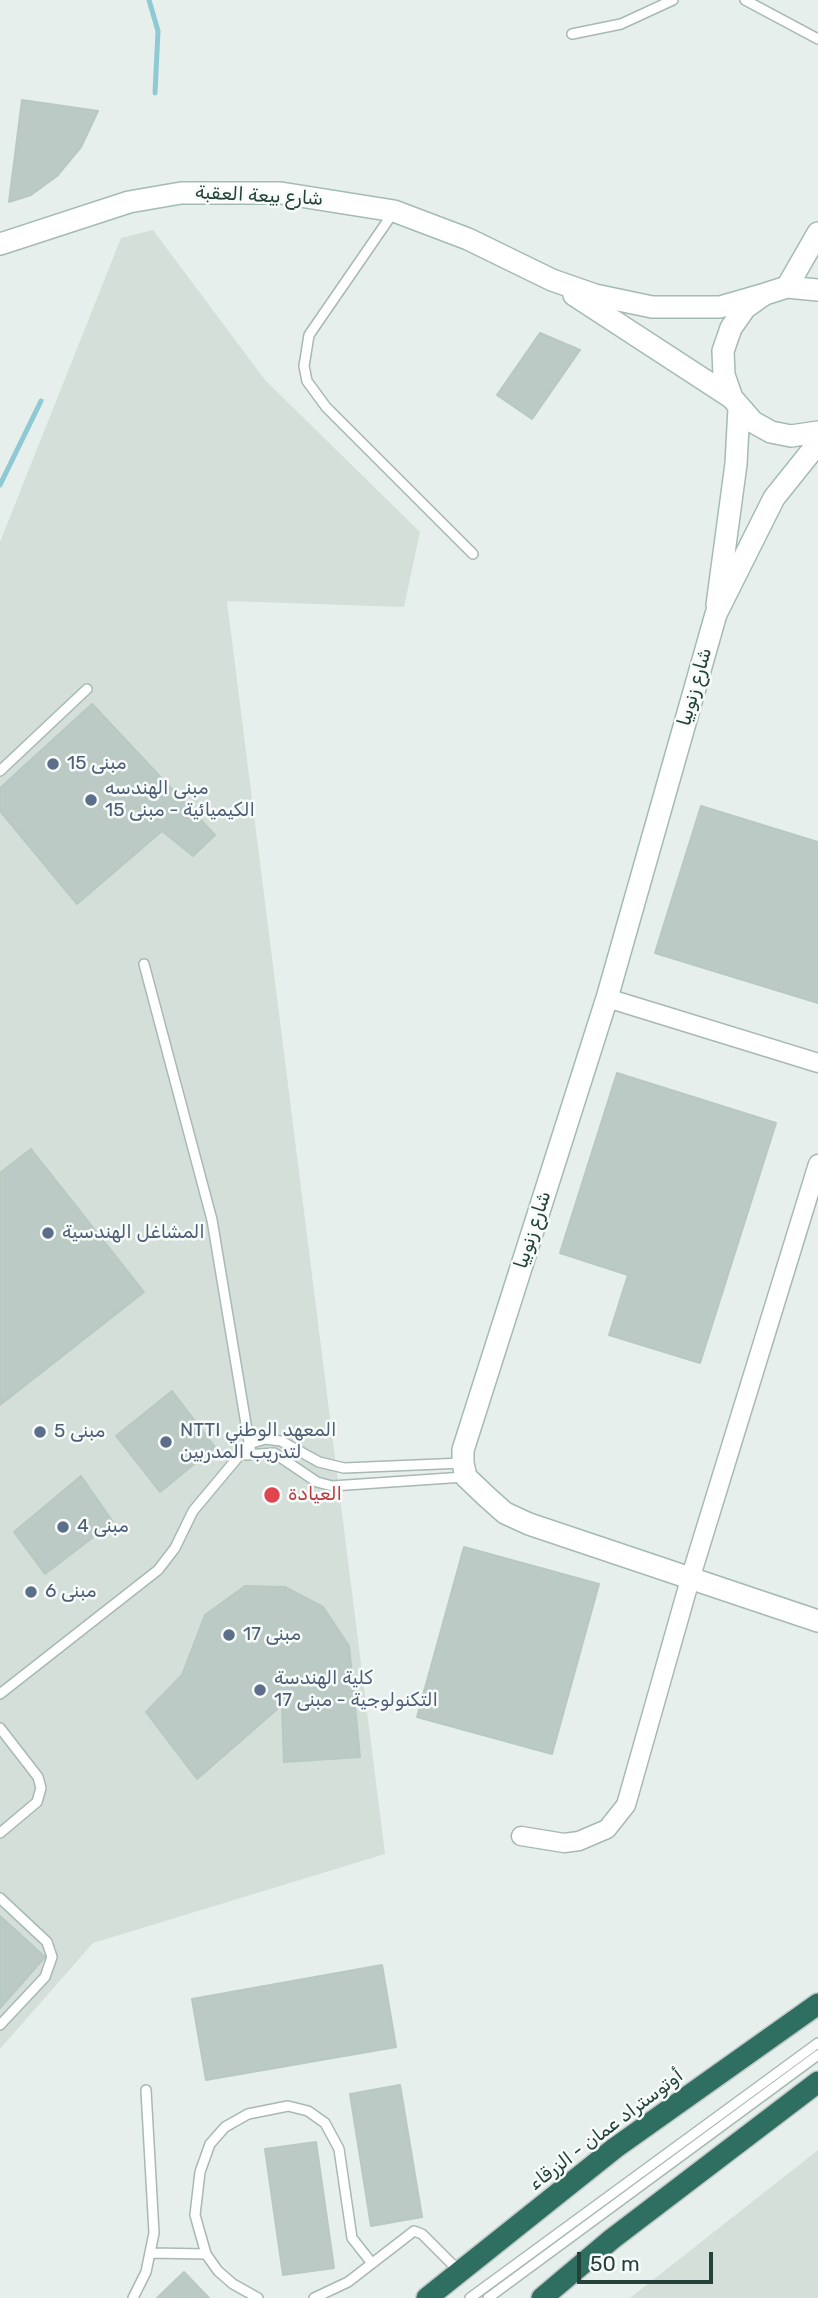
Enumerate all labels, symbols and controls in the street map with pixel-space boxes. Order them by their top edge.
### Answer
street label: شارع بيعة العقبة [194,181,324,211]
street label: شارع زنوبيا [673,645,717,729]
place label: مبنى 15 [67,753,126,775]
marker: مبنى 15 [45,756,61,772]
place label: مبنى الهندسه الكيميائية - مبنى 15 [105,778,255,822]
marker: مبنى الهندسه الكيميائية - مبنى 15 [83,792,99,808]
street label: شارع زنوبيا [510,1188,556,1272]
place label: المشاغل الهندسية [62,1222,205,1244]
marker: المشاغل الهندسية [40,1225,56,1241]
place label: NTTI المعهد الوطني لتدريب المدربين [180,1420,337,1464]
place label: مبنى 5 [54,1421,105,1443]
marker: مبنى 5 [32,1424,48,1440]
marker: NTTI المعهد الوطني لتدريب المدربين [158,1434,174,1450]
place label: العيادة [288,1484,342,1506]
marker: العيادة [262,1485,282,1505]
place label: مبنى 4 [77,1516,129,1538]
marker: مبنى 4 [55,1519,71,1535]
place label: مبنى 6 [45,1581,97,1603]
marker: مبنى 6 [23,1584,39,1600]
place label: مبنى 17 [243,1624,301,1646]
marker: مبنى 17 [221,1627,237,1643]
place label: كلية الهندسة التكنولوجية - مبنى 17 [274,1668,438,1712]
marker: كلية الهندسة التكنولوجية - مبنى 17 [252,1682,268,1698]
street label: أوتوستراد عمان - الزرقاء [524,2065,688,2195]
scale bar [580,2238,716,2282]
text: 50 m [590,2251,640,2276]

